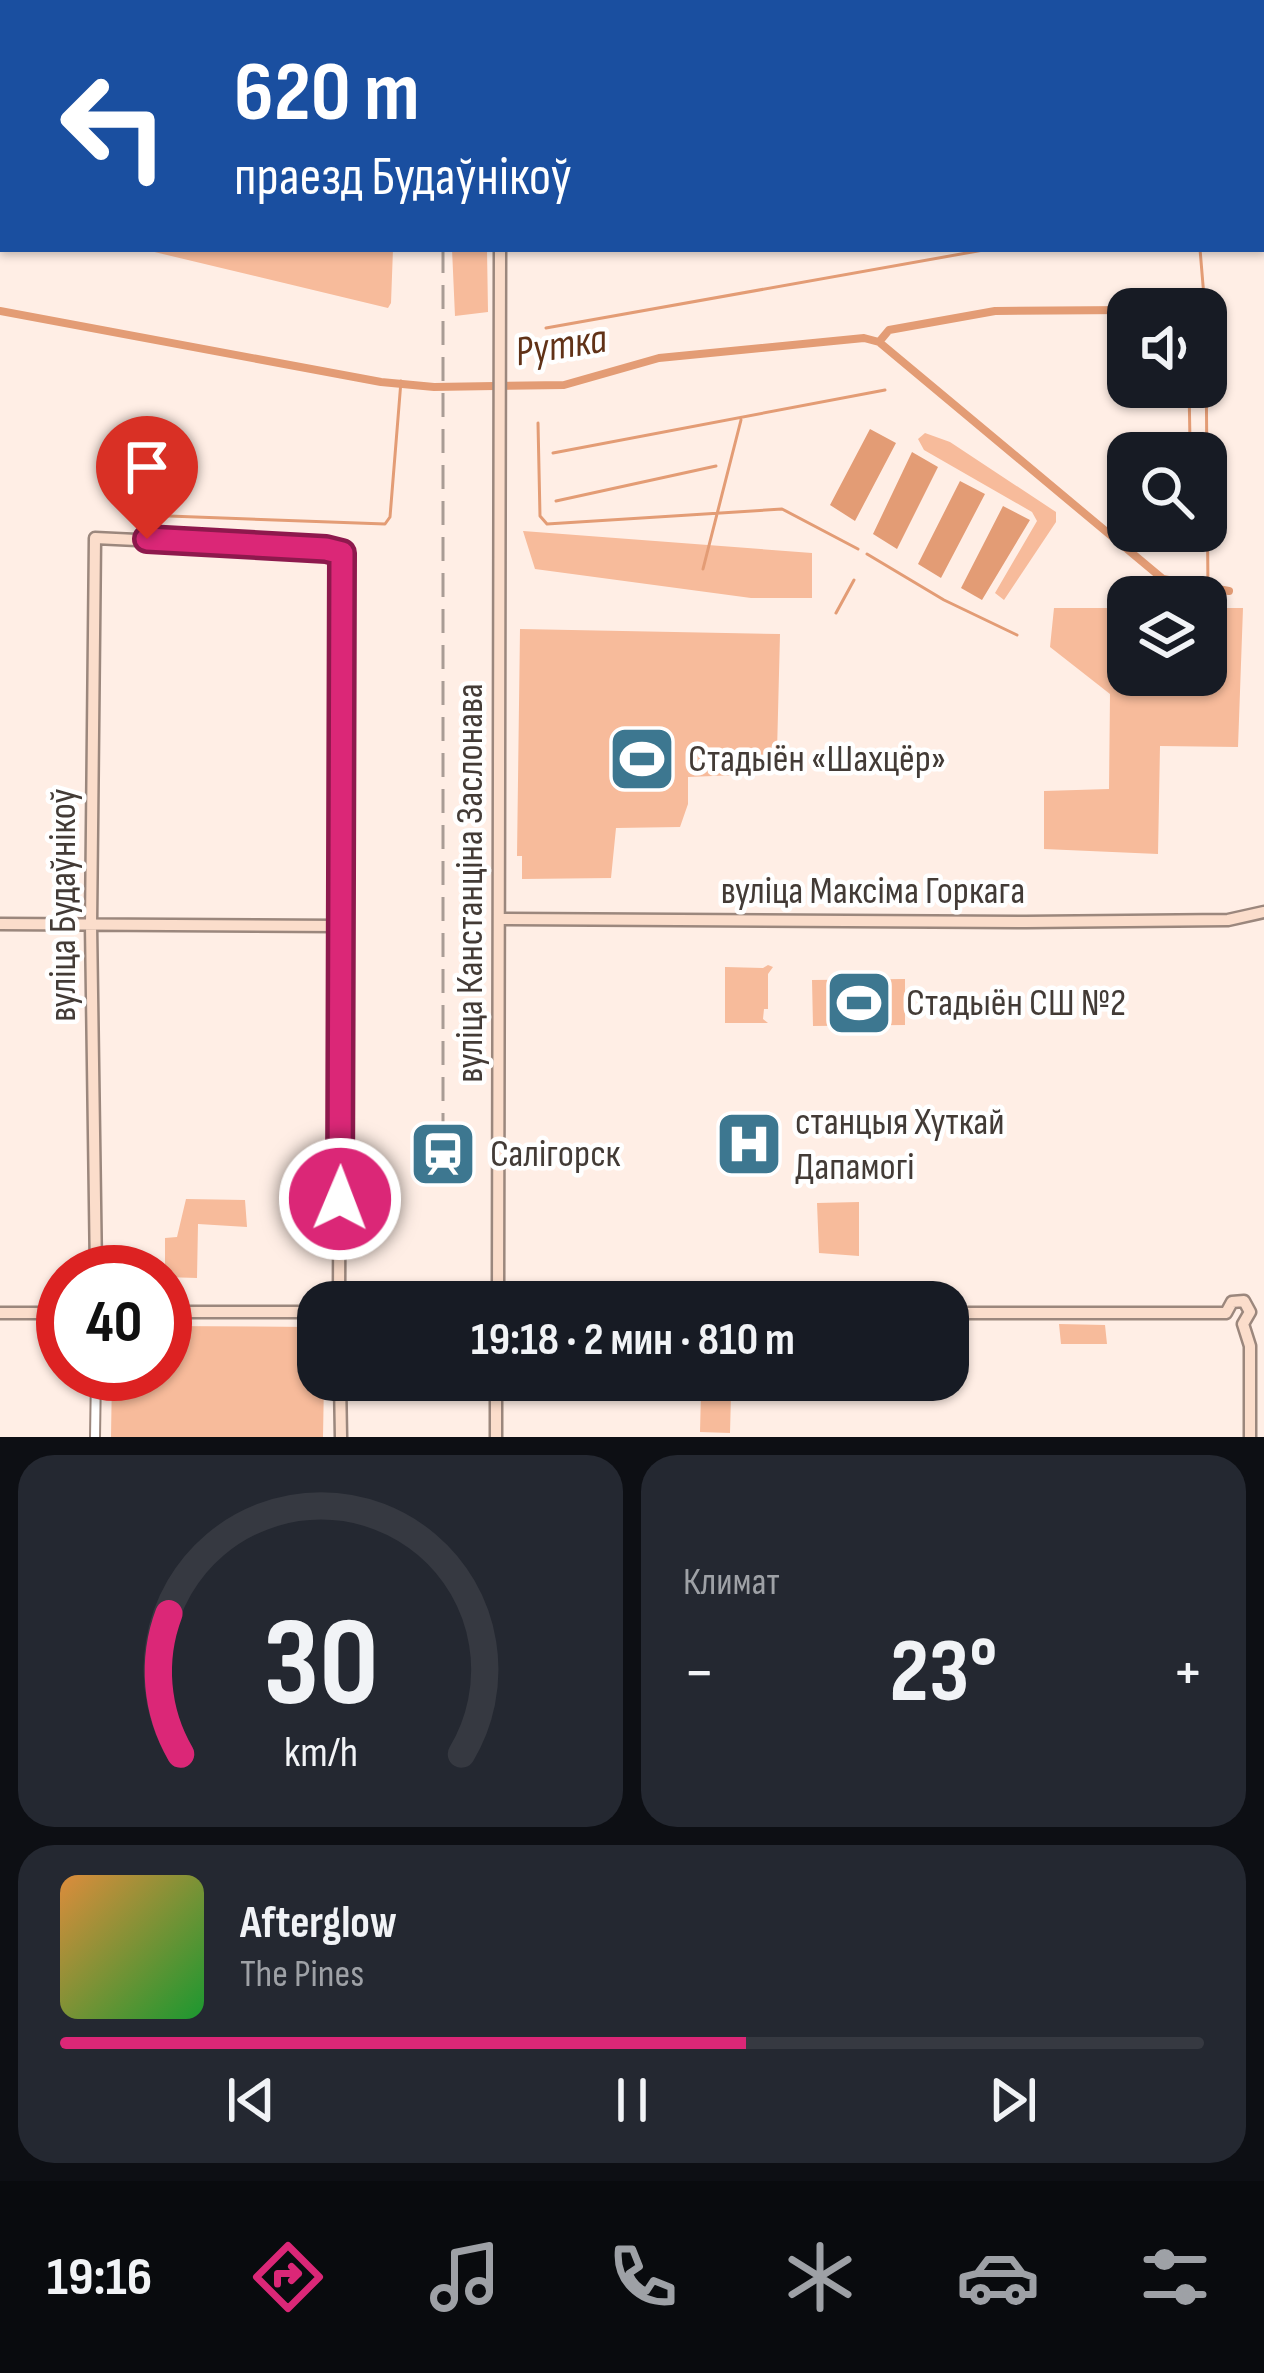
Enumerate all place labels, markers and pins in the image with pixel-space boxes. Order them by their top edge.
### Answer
pin [96,416,198,539]
sports icon: Стадыён «Шахцёр» [607,724,677,794]
place label: Стадыён «Шахцёр» [688,736,946,783]
sports icon: Стадыён СШ №2 [824,968,894,1038]
place label: Стадыён СШ №2 [906,980,1126,1027]
place label: станцыя Хуткай Дапамогі [795,1099,1005,1191]
hospital icon: станцыя Хуткай Дапамогі [714,1109,784,1179]
station icon: Салігорск [408,1119,478,1189]
place label: Салігорск [490,1131,621,1178]

